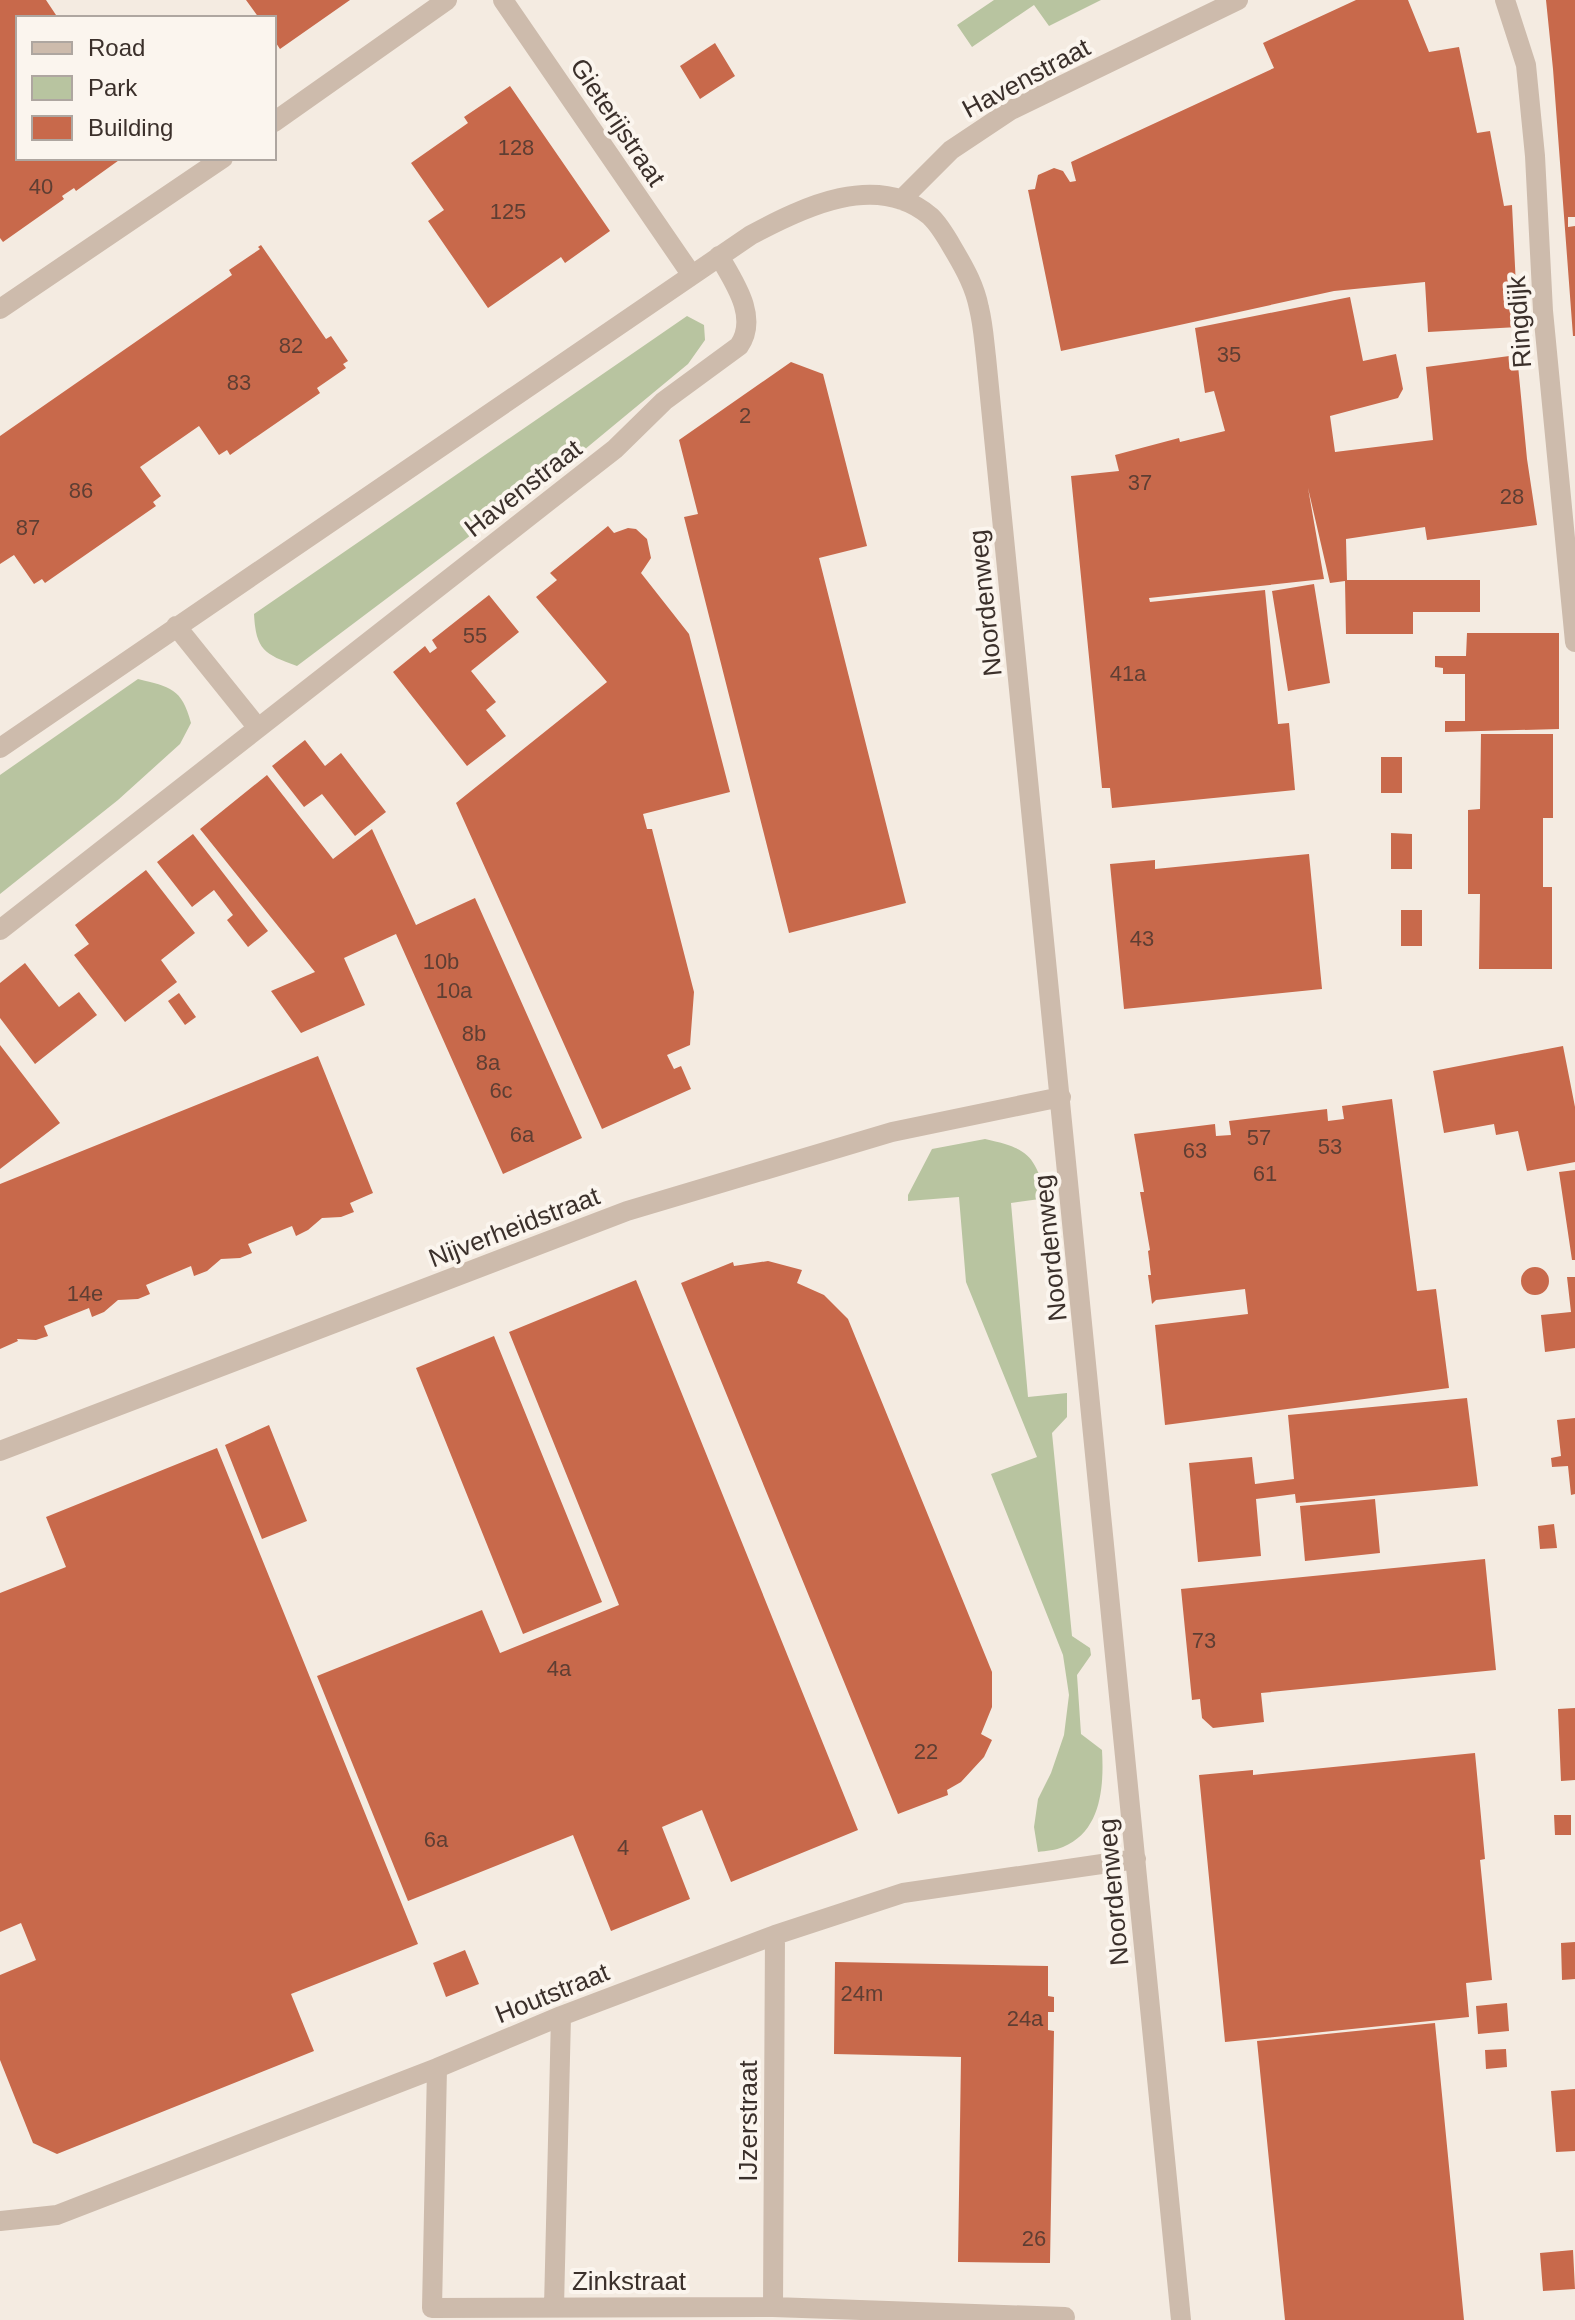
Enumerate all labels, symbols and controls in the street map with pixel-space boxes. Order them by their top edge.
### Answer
legend [16,16,276,160]
street label: Havenstraat [957,31,1096,124]
text: Road [88,34,145,61]
street label: Gieterijstraat [564,53,672,192]
text: Park [88,74,138,101]
text: Building [88,114,173,141]
house number: 128 [498,135,534,160]
house number: 40 [29,174,53,199]
house number: 125 [490,199,526,224]
street label: Ringdijk [1501,274,1537,369]
house number: 82 [279,333,303,358]
house number: 35 [1217,342,1241,367]
house number: 83 [227,370,251,395]
house number: 2 [739,403,751,428]
street label: Havenstraat [459,433,588,543]
house number: 37 [1128,470,1152,495]
house number: 86 [69,478,93,503]
house number: 28 [1500,484,1524,509]
house number: 87 [16,515,40,540]
street label: Noordenweg [962,528,1008,678]
house number: 55 [463,623,487,648]
house number: 41a [1110,661,1147,686]
house number: 43 [1130,926,1154,951]
house number: 10b [423,949,459,974]
house number: 10a [436,978,473,1003]
house number: 8b [462,1021,486,1046]
house number: 8a [476,1050,501,1075]
house number: 6c [489,1078,513,1103]
house number: 6a [510,1122,535,1147]
house number: 57 [1247,1125,1271,1150]
house number: 53 [1318,1134,1342,1159]
house number: 63 [1183,1138,1207,1163]
house number: 61 [1253,1161,1277,1186]
street label: Noordenweg [1027,1173,1073,1323]
street label: Nijverheidstraat [424,1180,604,1273]
house number: 14e [67,1281,103,1306]
house number: 73 [1192,1628,1216,1653]
house number: 4a [547,1656,572,1681]
house number: 22 [914,1739,938,1764]
street label: Noordenweg [1092,1817,1134,1967]
house number: 6a [424,1827,449,1852]
house number: 4 [617,1835,629,1860]
street label: Houtstraat [491,1956,614,2029]
house number: 24m [841,1981,883,2006]
house number: 24a [1007,2006,1044,2031]
street label: IJzerstraat [733,2060,763,2182]
house number: 26 [1022,2226,1046,2251]
street label: Zinkstraat [572,2266,687,2296]

